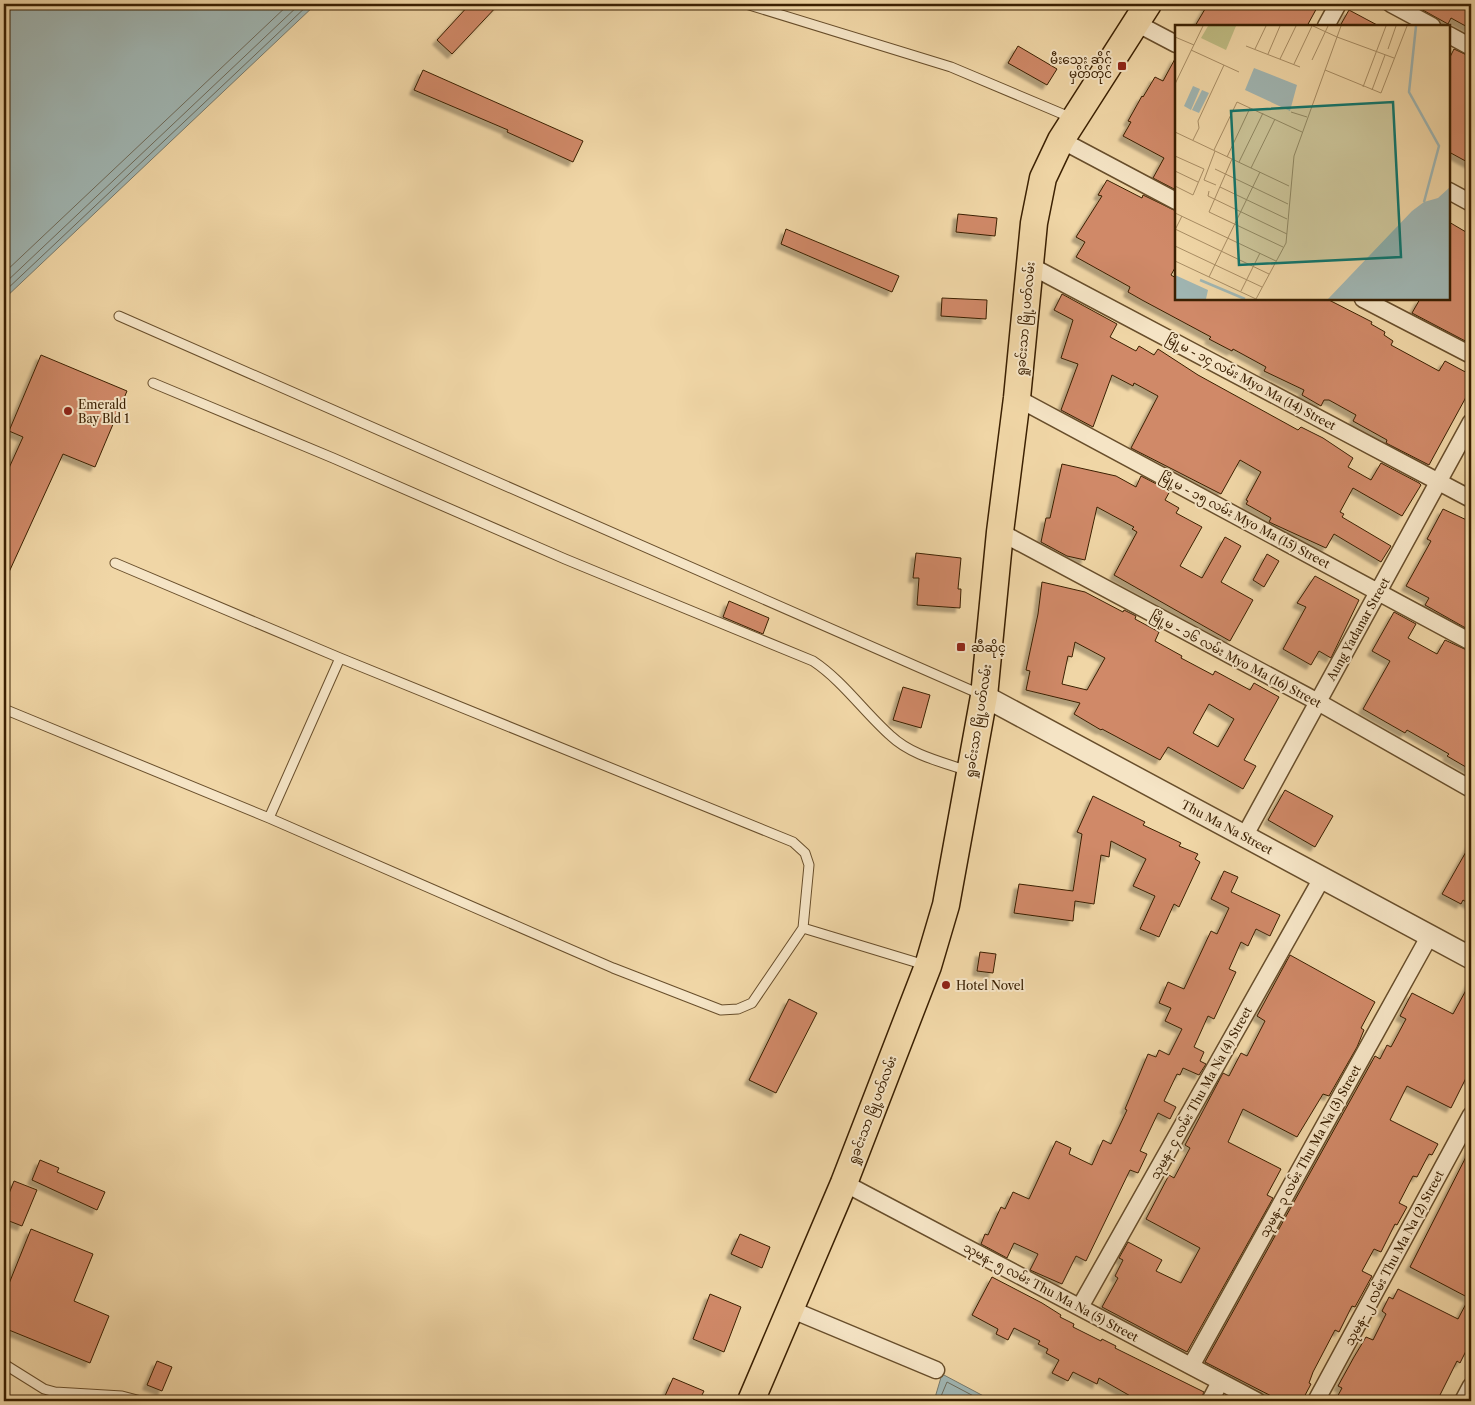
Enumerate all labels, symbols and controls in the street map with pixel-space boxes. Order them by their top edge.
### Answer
inset map [1175,25,1450,300]
place label: မီးသွေး ဆိုင် မှတ်တိုင် [1050,51,1112,84]
marker: မီးသွေး ဆိုင် မှတ်တိုင် [1116,60,1128,72]
street label: ရှုခင်းသာ မြို့ပတ်လမ်း [1012,261,1040,377]
street label: မြို့မ - ၁၄ လမ်း Myo Ma (14) Street [1162,330,1340,436]
place label: Emerald Bay Bld 1 [78,397,129,426]
marker: Emerald Bay Bld 1 [62,405,74,417]
street label: မြို့မ - ၁၅ လမ်း Myo Ma (15) Street [1156,468,1334,574]
street label: Aung Yadanar Street [1323,574,1393,684]
street label: မြို့မ - ၁၆ လမ်း Myo Ma (16) Street [1147,607,1325,714]
place label: ဆီဆိုင္ [971,639,1006,658]
marker: ဆီဆိုင္ [955,641,967,653]
street label: ရှုခင်းသာ မြို့ပတ်လမ်း [961,663,997,780]
street label: Thu Ma Na Street [1179,797,1276,858]
place label: Hotel Novel [956,978,1025,993]
marker: Hotel Novel [940,979,952,991]
street label: သုမန- ၄ လမ်း Thu Ma Na (4) Street [1146,1003,1258,1184]
street label: ရှုခင်းသာ မြို့ပတ်လမ်း [843,1053,902,1168]
street label: သုမန- ၃ လမ်း Thu Ma Na (3) Street [1255,1061,1367,1241]
street label: သုမန- ၂ လမ်း Thu Ma Na (2) Street [1340,1167,1450,1350]
street label: သုမန- ၅ လမ်း Thu Ma Na (5) Street [960,1239,1142,1348]

